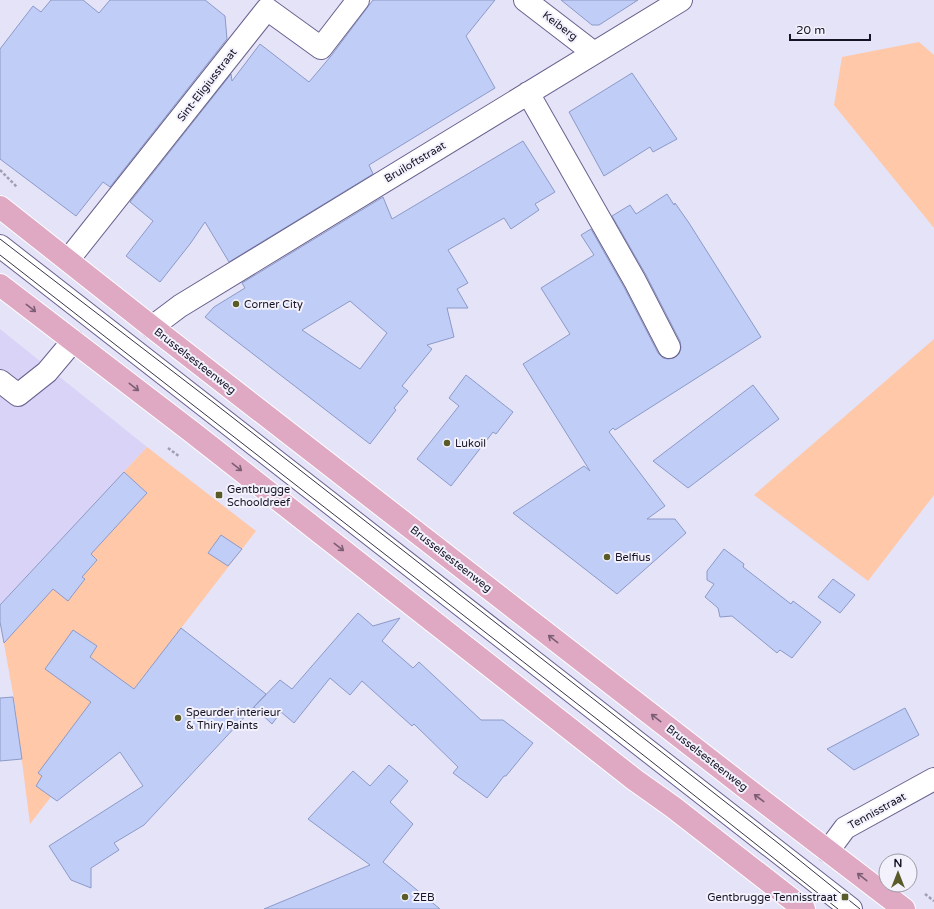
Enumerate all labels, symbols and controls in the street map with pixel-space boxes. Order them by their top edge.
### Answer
street label: Keiberg [540,9,580,43]
scale bar [790,16,870,42]
text: 20 m [796,23,825,37]
street label: Sint-Eligiusstraat [175,46,239,124]
street label: Bruiloftstraat [382,139,448,185]
place label: Corner City [244,298,303,311]
marker: Corner City [231,299,241,309]
one-way arrow [26,304,37,313]
street label: Brusselsesteenweg [152,325,238,397]
one-way arrow [129,383,140,392]
place label: Lukoil [455,437,486,450]
marker: Lukoil [442,438,452,448]
one-way arrow [231,463,242,472]
place label: Gentbrugge Schooldreef [227,483,291,509]
marker: Gentbrugge Schooldreef [214,490,224,500]
street label: Brusselsesteenweg [408,523,494,595]
one-way arrow [334,543,345,552]
place label: Belfius [615,551,651,564]
marker: Belfius [602,552,612,562]
one-way arrow [548,634,559,643]
place label: Speurder interieur & Thiry Paints [186,706,281,732]
marker: Speurder interieur & Thiry Paints [173,713,183,723]
one-way arrow [650,714,661,723]
street label: Brusselsesteenweg [664,722,750,794]
street label: Tennisstraat [846,790,908,832]
one-way arrow [753,794,764,802]
north arrow [878,853,918,893]
text: N [894,857,902,870]
one-way arrow [857,872,868,881]
place label: ZEB [413,891,435,904]
place label: Gentbrugge Tennisstraat [707,891,837,904]
marker: ZEB [400,892,410,902]
marker: Gentbrugge Tennisstraat [840,892,850,902]

